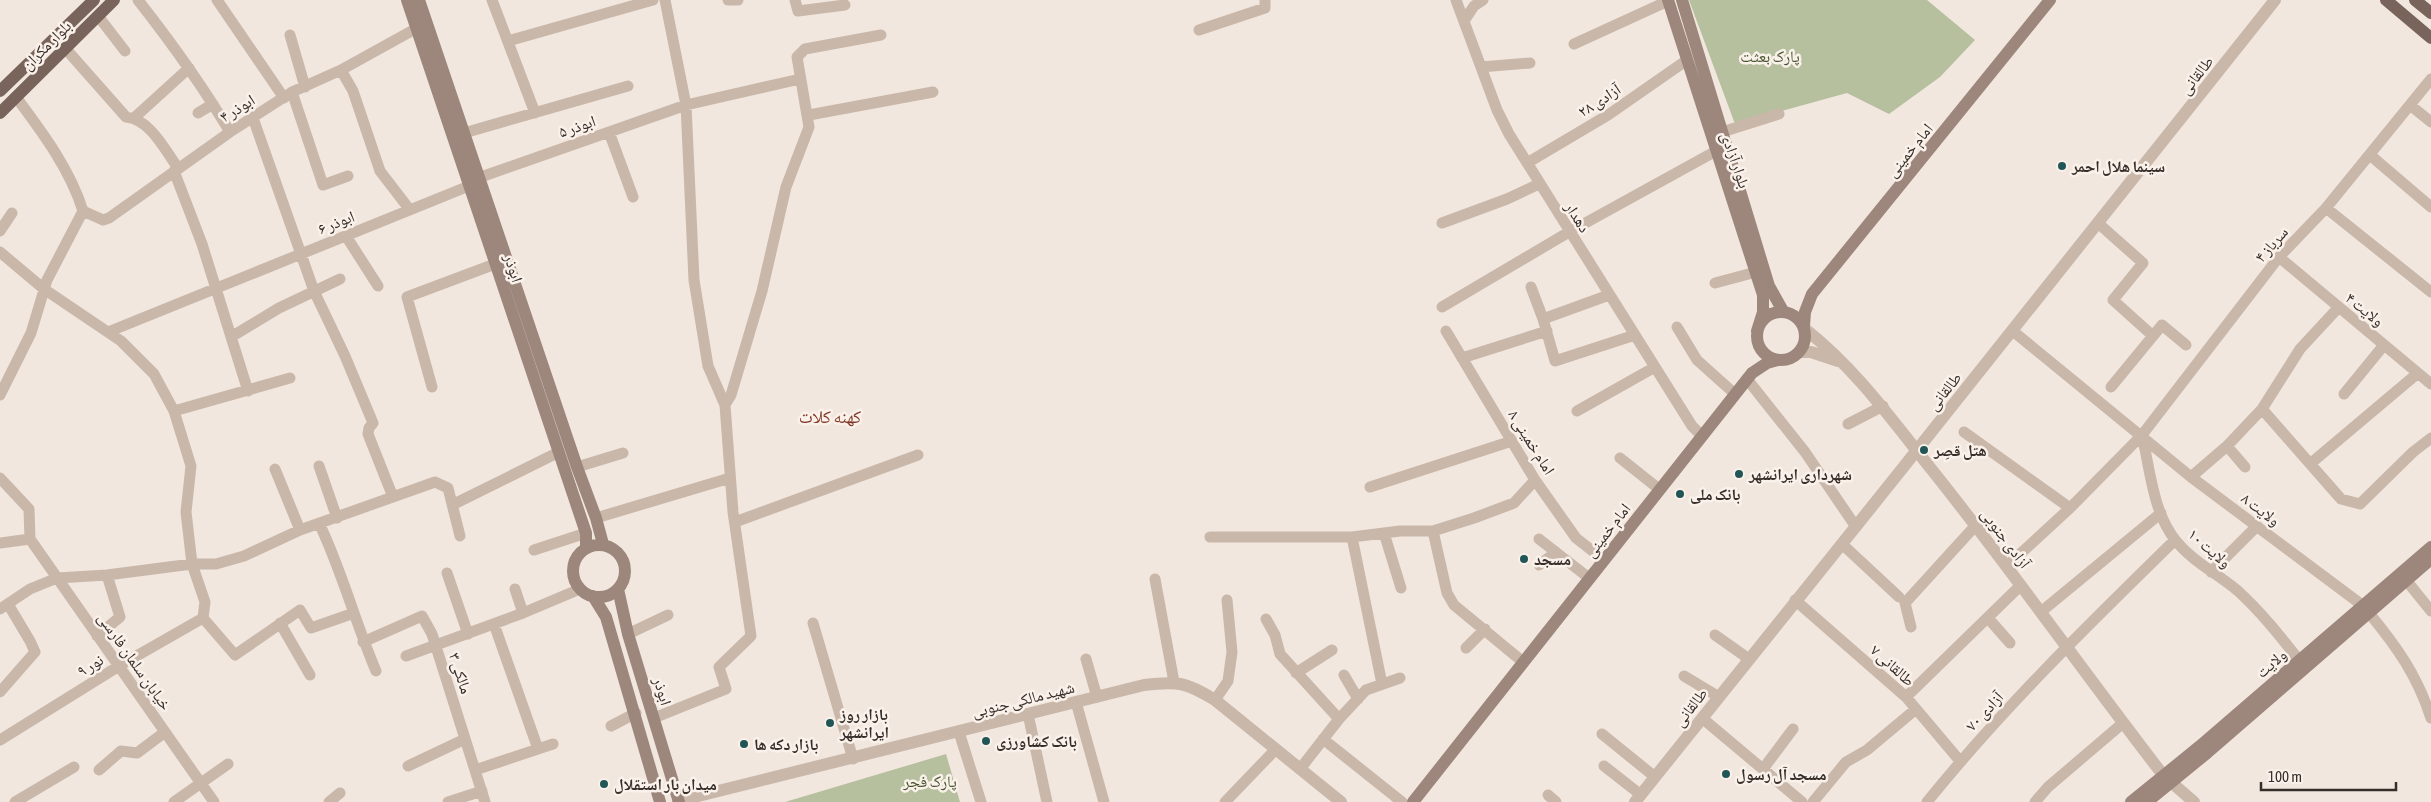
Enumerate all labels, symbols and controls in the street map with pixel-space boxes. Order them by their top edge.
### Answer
street label: بلوار مکران [18,17,76,75]
park label: پارک بعثت [1740,47,1800,66]
street label: طالقانی [2175,52,2218,99]
street label: آزادی ۲۸ [1574,79,1625,122]
street label: ابوذر ۴ [216,90,258,127]
street label: ابوذر ۵ [556,111,598,142]
street label: امام خمینی [1882,120,1937,182]
street label: بلوار آزادی [1716,130,1754,191]
place label: سینما هلال احمر [2071,157,2165,176]
marker: سینما هلال احمر [2056,160,2068,172]
street label: دهدار [1560,198,1594,236]
street label: ابوذر ۶ [315,207,357,238]
street label: سرباز ۴ [2251,223,2292,266]
street label: ابوذر [500,251,527,285]
street label: ولایت ۴ [2342,288,2388,331]
street label: طالقانی [1923,368,1966,415]
district label: کهنه کلات [799,406,862,427]
street label: امام خمینی ۸ [1503,406,1559,479]
place label: هتل قصِر [1933,441,1987,460]
marker: هتل قصِر [1918,444,1930,456]
place label: شهرداری ایرانشهر [1748,465,1852,484]
marker: شهرداری ایرانشهر [1733,468,1745,480]
place label: بانک ملی [1690,485,1740,504]
marker: بانک ملی [1674,488,1686,500]
street label: ولایت ۸ [2238,489,2284,530]
street label: امام خمینی [1580,499,1635,562]
street label: آزادی جنوبی [1976,505,2035,573]
street label: ولایت ۱۰ [2184,525,2235,572]
place label: مسجد [1534,550,1571,568]
marker: مسجد [1518,553,1530,565]
street label: خیابان سلمان فارسی [93,609,175,714]
street label: طالقانی ۷ [1866,641,1919,691]
street label: ولایت [2252,645,2291,682]
street label: نور ۹ [74,650,107,681]
street label: مالکی ۳ [444,650,476,697]
street label: ابوذر [649,674,676,708]
street label: شهید مالکی جنوبی [970,678,1077,722]
street label: طالقانی [1669,684,1712,731]
street label: آزادی ۷۰ [1961,687,2009,736]
place label: بازار روز ایرانشهر [839,705,889,742]
marker: بازار روز ایرانشهر [824,717,836,729]
place label: بانک کشاورزی [996,732,1077,751]
place label: بازار دکه ها [754,735,818,754]
marker: بانک کشاورزی [980,735,992,747]
marker: بازار دکه ها [738,738,750,750]
scale bar [2261,760,2396,792]
place label: مسجد آل رسول [1736,765,1827,784]
marker: مسجد آل رسول [1720,768,1732,780]
text: 100 m [2268,768,2302,785]
park label: پارک فجر [902,772,957,791]
place label: میدان بار استقلال [614,775,717,794]
marker: میدان بار استقلال [598,778,610,790]

